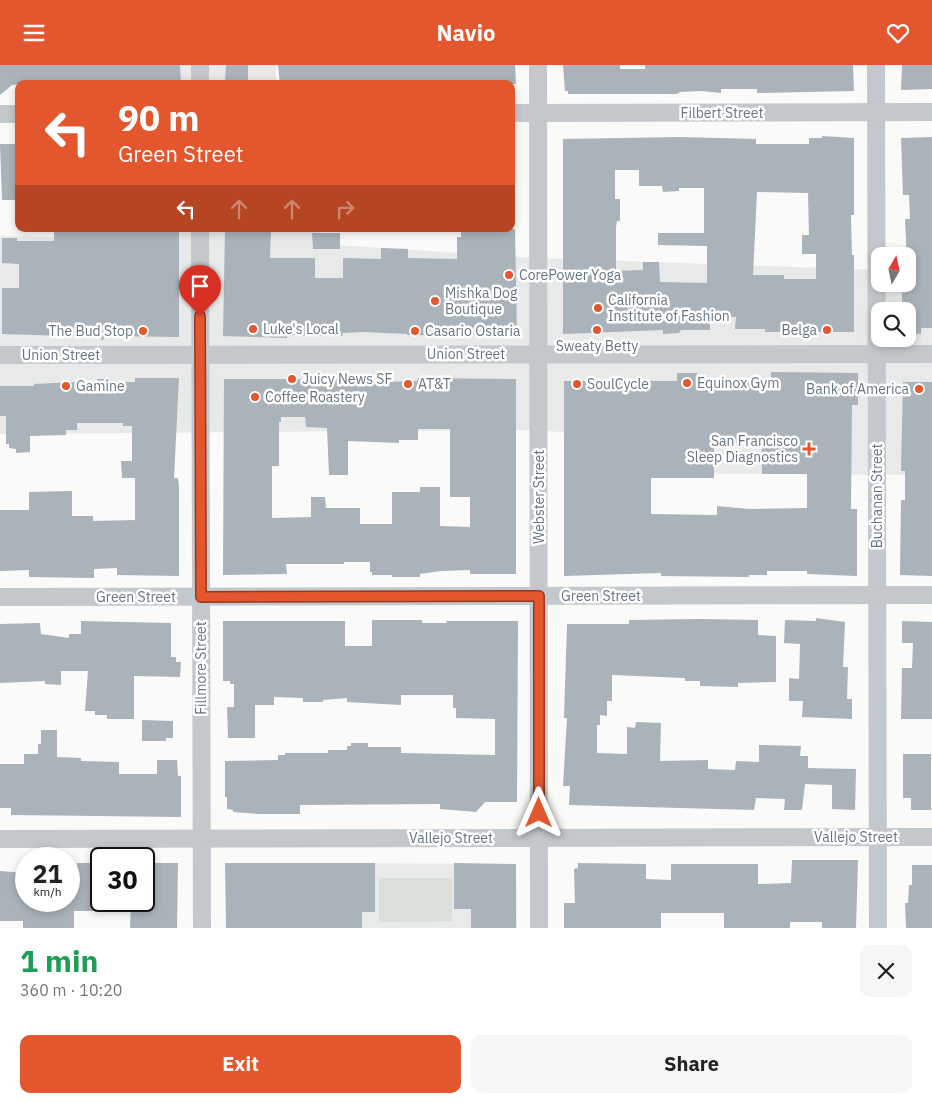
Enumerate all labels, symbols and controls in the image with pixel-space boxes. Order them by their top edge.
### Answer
text: Navio [437,18,495,47]
icon: menu [20,19,48,47]
icon: heart [884,19,912,47]
text: 90 m [118,95,200,141]
icon: left [35,100,100,165]
street label: Filbert Street [681,104,763,122]
text: Green Street [118,139,243,168]
icon: left [172,195,200,223]
icon: ahead [225,195,253,223]
icon: ahead [278,195,306,223]
icon: right [331,195,359,223]
north arrow [871,247,916,293]
map controls [871,247,916,347]
pin [179,265,221,316]
place label: CorePower Yoga [519,266,622,284]
marker: CorePower Yoga [503,269,515,281]
icon: arrive [186,272,214,300]
place label: Mishka Dog Boutique [445,284,518,318]
place label: California Institute of Fashion [608,291,730,325]
marker: Mishka Dog Boutique [429,295,441,307]
marker: California Institute of Fashion [592,302,604,314]
button: search [871,302,916,347]
place label: Luke's Local [263,320,339,338]
place label: Belga [782,321,818,339]
place label: The Bud Stop [49,322,133,340]
place label: Casario Ostaria [425,322,521,340]
marker: Luke's Local [247,323,259,335]
marker: Sweaty Betty [591,324,603,336]
marker: Belga [821,324,833,336]
marker: The Bud Stop [137,325,149,337]
marker: Casario Ostaria [409,325,421,337]
place label: Sweaty Betty [556,337,638,355]
street label: Union Street [427,345,505,363]
street label: Union Street [22,346,100,364]
place label: Juicy News SF [302,370,392,388]
marker: Juicy News SF [286,373,298,385]
place label: Equinox Gym [697,374,780,392]
place label: AT&T [418,375,451,393]
place label: SoulCycle [587,375,649,393]
place label: Gamine [76,377,125,395]
marker: Equinox Gym [681,377,693,389]
marker: AT&T [402,378,414,390]
marker: SoulCycle [571,378,583,390]
marker: Gamine [60,380,72,392]
place label: Bank of America [806,380,910,398]
marker: Bank of America [913,383,925,395]
place label: Coffee Roastery [265,388,365,406]
marker: Coffee Roastery [249,391,261,403]
place label: San Francisco Sleep Diagnostics [687,432,798,466]
marker: San Francisco Sleep Diagnostics [802,442,816,456]
street label: Buchanan Street [868,444,886,548]
street label: Webster Street [530,450,548,544]
street label: Green Street [561,587,641,605]
street label: Green Street [96,588,176,606]
street label: Fillmore Street [192,621,210,715]
position arrow [512,786,564,838]
street label: Vallejo Street [814,828,898,846]
street label: Vallejo Street [409,829,493,847]
speed limit sign: 30 [90,847,155,912]
text: 21 [32,857,63,890]
text: km/h [33,884,62,899]
text: 1 min [20,941,98,980]
button: close [860,945,912,997]
text: 360 m · 10:20 [20,980,122,1000]
button: Exit [20,1035,461,1093]
button: Share [471,1035,912,1093]

